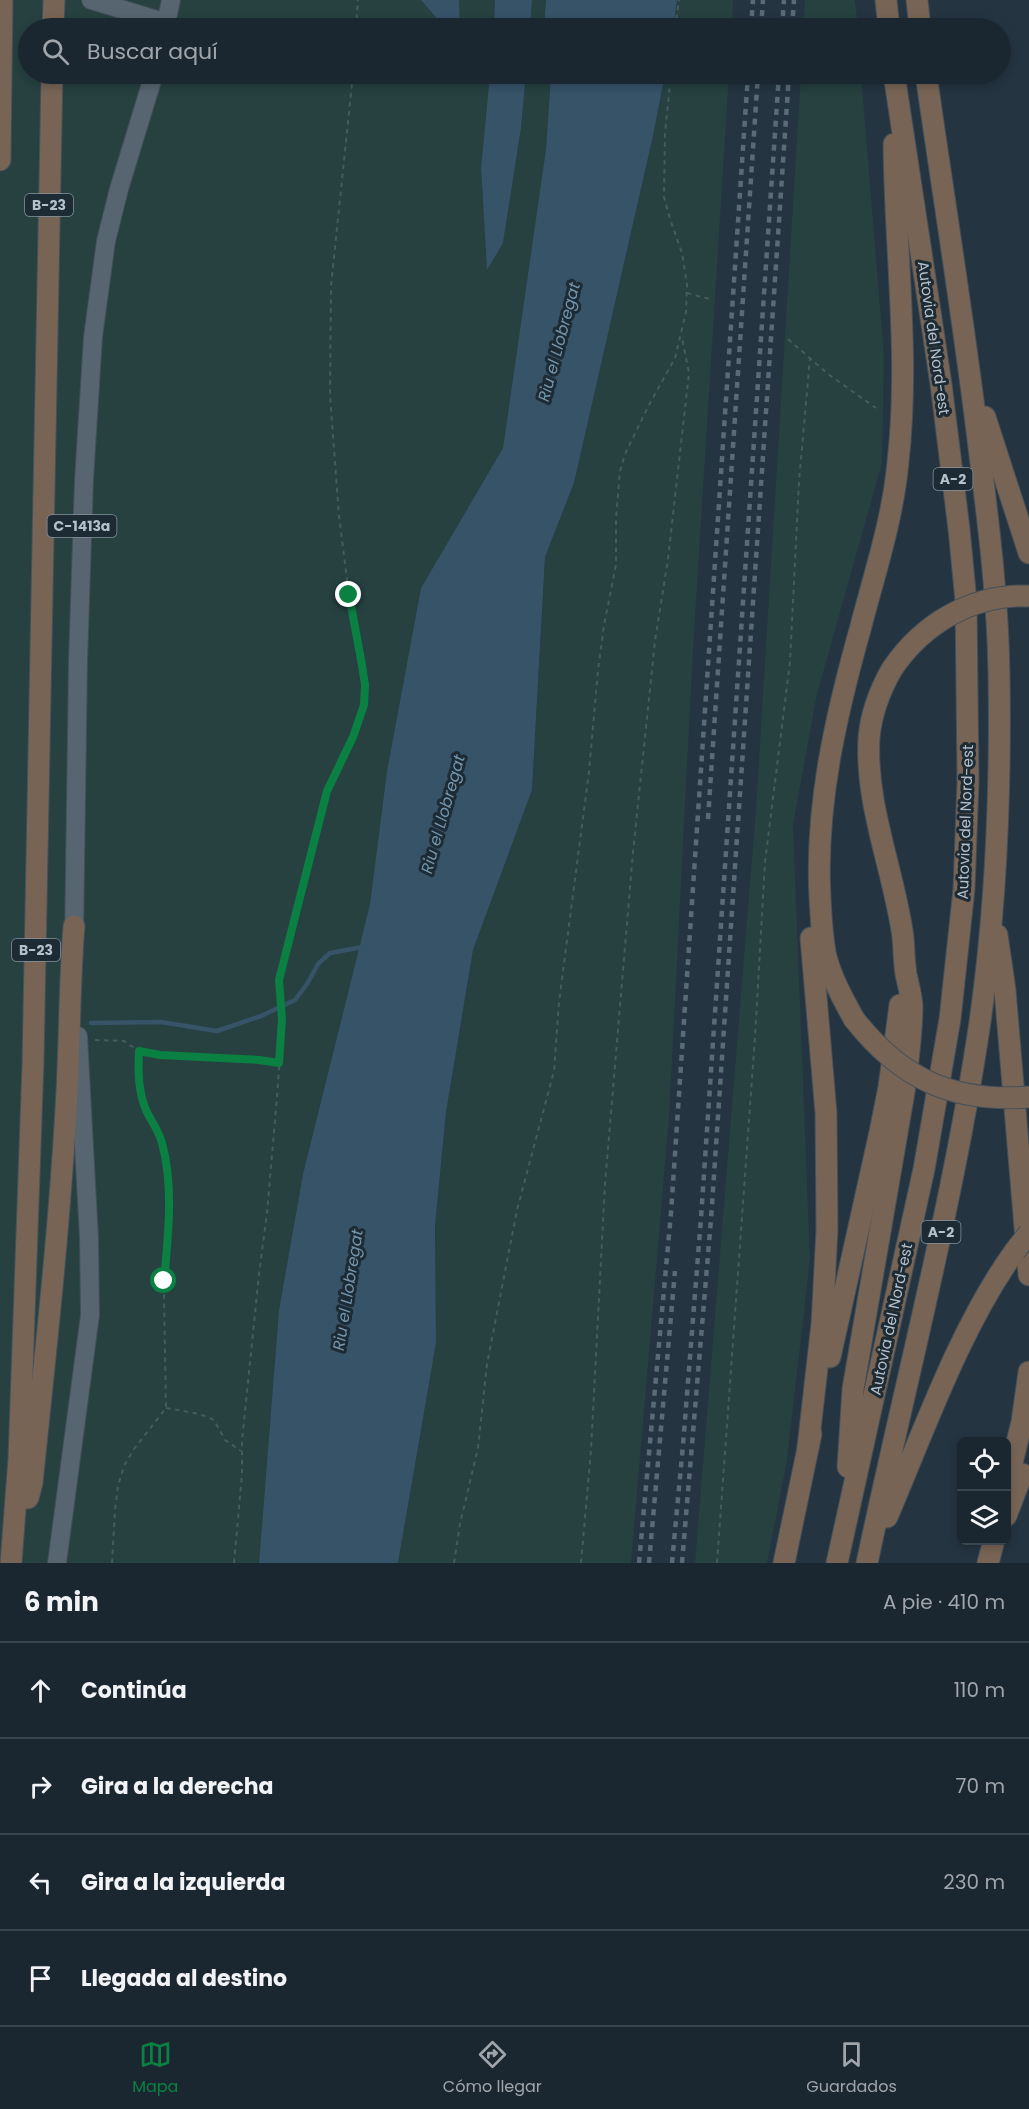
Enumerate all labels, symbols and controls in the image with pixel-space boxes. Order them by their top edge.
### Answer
search box [18,18,1011,84]
icon: search [39,35,72,68]
text: Buscar aquí [87,36,218,67]
road number: B-23 [25,194,73,216]
street label: Autovia del Nord-est [913,260,955,416]
water label: Riu el Llobregat [532,279,586,404]
road number: A-2 [934,468,972,490]
road number: C-1413a [48,515,116,537]
route end [335,581,361,607]
street label: Autovia del Nord-est [952,744,978,900]
water label: Riu el Llobregat [415,751,471,876]
road number: B-23 [12,939,60,961]
road number: A-2 [922,1221,960,1243]
water label: Riu el Llobregat [327,1227,369,1352]
street label: Autovia del Nord-est [865,1241,917,1397]
route start [150,1267,176,1293]
map controls [957,1437,1011,1545]
button: locate [957,1437,1011,1491]
button: layers [957,1491,1011,1545]
text: 6 min [24,1584,99,1620]
text: A pie · 410 m [883,1588,1005,1616]
icon: ahead [24,1674,57,1707]
text: Continúa [81,1675,187,1706]
text: 110 m [954,1676,1005,1704]
icon: right [24,1770,57,1803]
text: Gira a la derecha [81,1771,274,1802]
text: 70 m [956,1772,1005,1800]
icon: left [24,1866,57,1899]
text: Gira a la izquierda [81,1867,285,1898]
text: 230 m [943,1868,1005,1896]
icon: arrive [24,1962,57,1995]
text: Llegada al destino [81,1963,287,1994]
tab: Mapa [132,2038,178,2099]
tab: Cómo llegar [443,2038,542,2099]
tab: Guardados [806,2038,897,2099]

